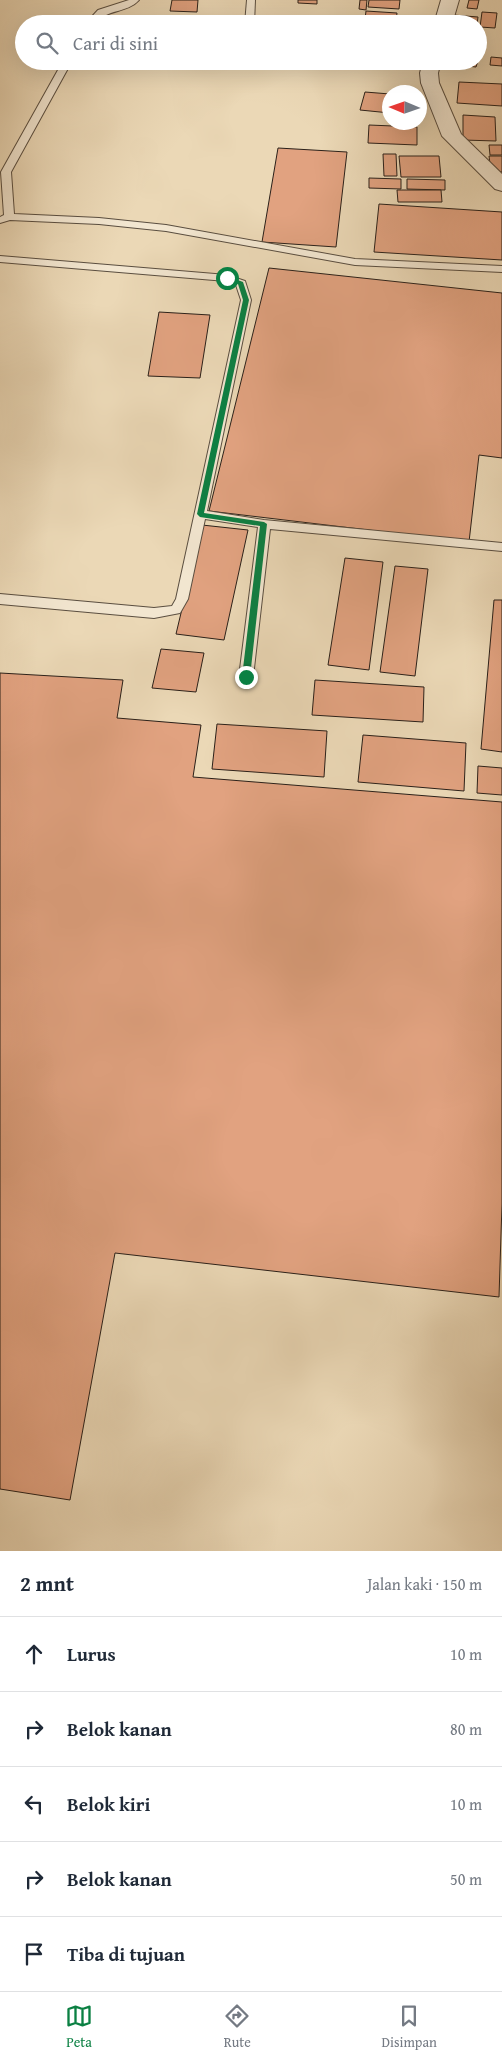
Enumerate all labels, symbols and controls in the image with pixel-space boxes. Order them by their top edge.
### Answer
search box [15,15,487,70]
icon: search [33,29,61,57]
text: Cari di sini [73,29,158,57]
north arrow [382,85,427,130]
route start [216,267,239,290]
route end [235,666,258,689]
text: 2 mnt [20,1568,74,1599]
text: Jalan kaki · 150 m [367,1572,482,1596]
icon: ahead [20,1640,48,1668]
text: Lurus [67,1640,116,1668]
text: 10 m [450,1642,482,1666]
icon: right [20,1715,48,1743]
text: Belok kanan [67,1715,172,1743]
text: 80 m [450,1717,482,1741]
icon: left [20,1790,48,1818]
text: Belok kiri [67,1790,150,1818]
text: 10 m [450,1792,482,1816]
icon: right [20,1865,48,1893]
text: Belok kanan [67,1865,172,1893]
text: 50 m [450,1867,482,1891]
icon: arrive [20,1940,48,1968]
text: Tiba di tujuan [67,1940,185,1968]
tab: Peta [65,2002,93,2052]
tab: Rute [223,2002,251,2052]
tab: Disimpan [381,2002,437,2052]

